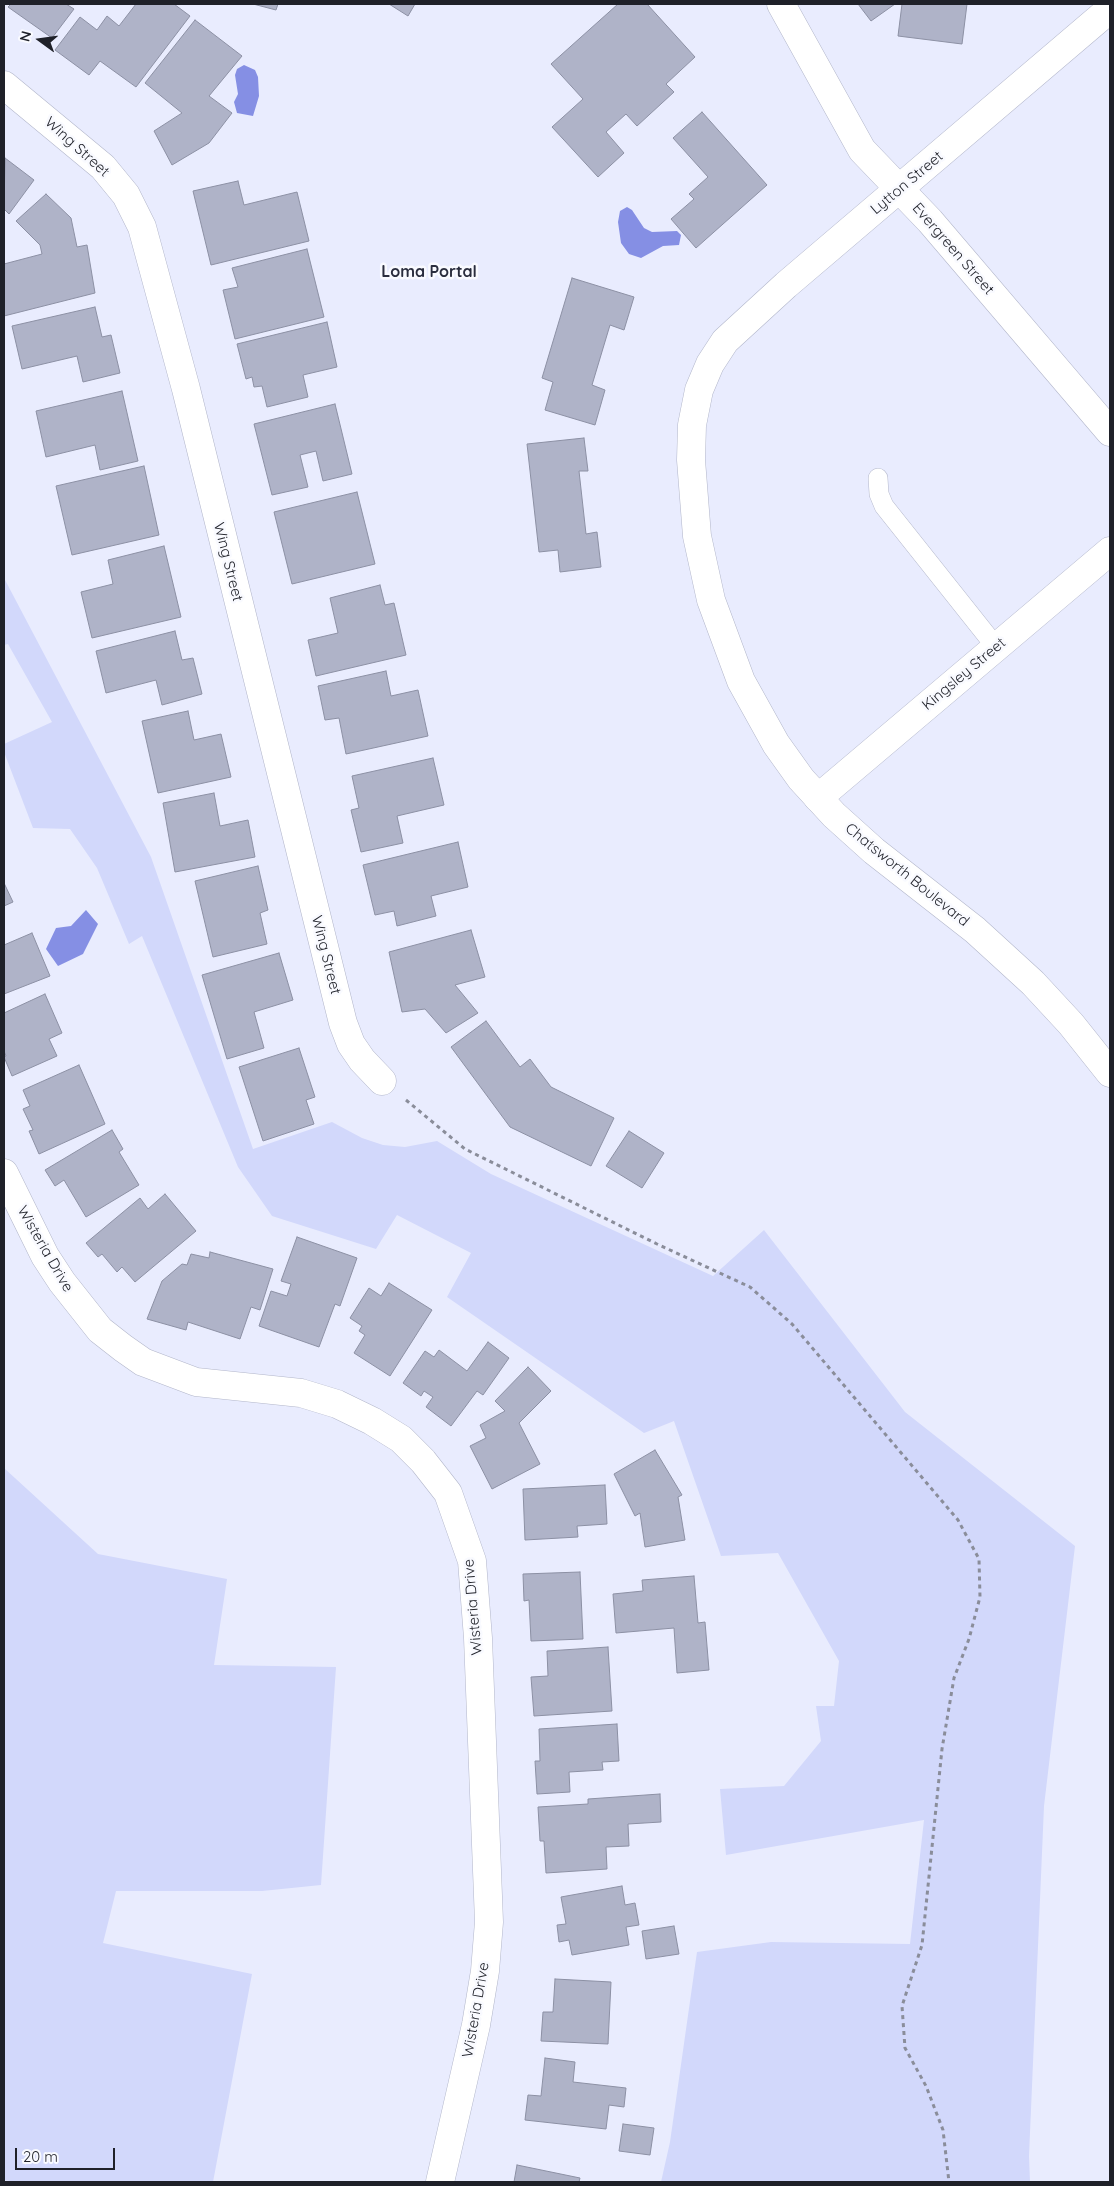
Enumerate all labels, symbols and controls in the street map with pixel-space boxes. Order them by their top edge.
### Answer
north arrow [15,15,65,65]
text: N [15,29,35,44]
street label: Wing Street [41,113,113,181]
street label: Lytton Street [867,147,947,219]
street label: Evergreen Street [908,199,998,299]
district label: Loma Portal [381,262,477,282]
street label: Wing Street [209,521,247,603]
street label: Kingsley Street [919,634,1009,714]
street label: Chatsworth Boulevard [841,819,973,931]
street label: Wing Street [307,914,345,996]
street label: Wisteria Drive [13,1203,77,1295]
street label: Wisteria Drive [460,1558,486,1656]
street label: Wisteria Drive [459,1961,493,2059]
scale bar [18,2138,118,2170]
text: 20 m [23,2147,58,2166]

